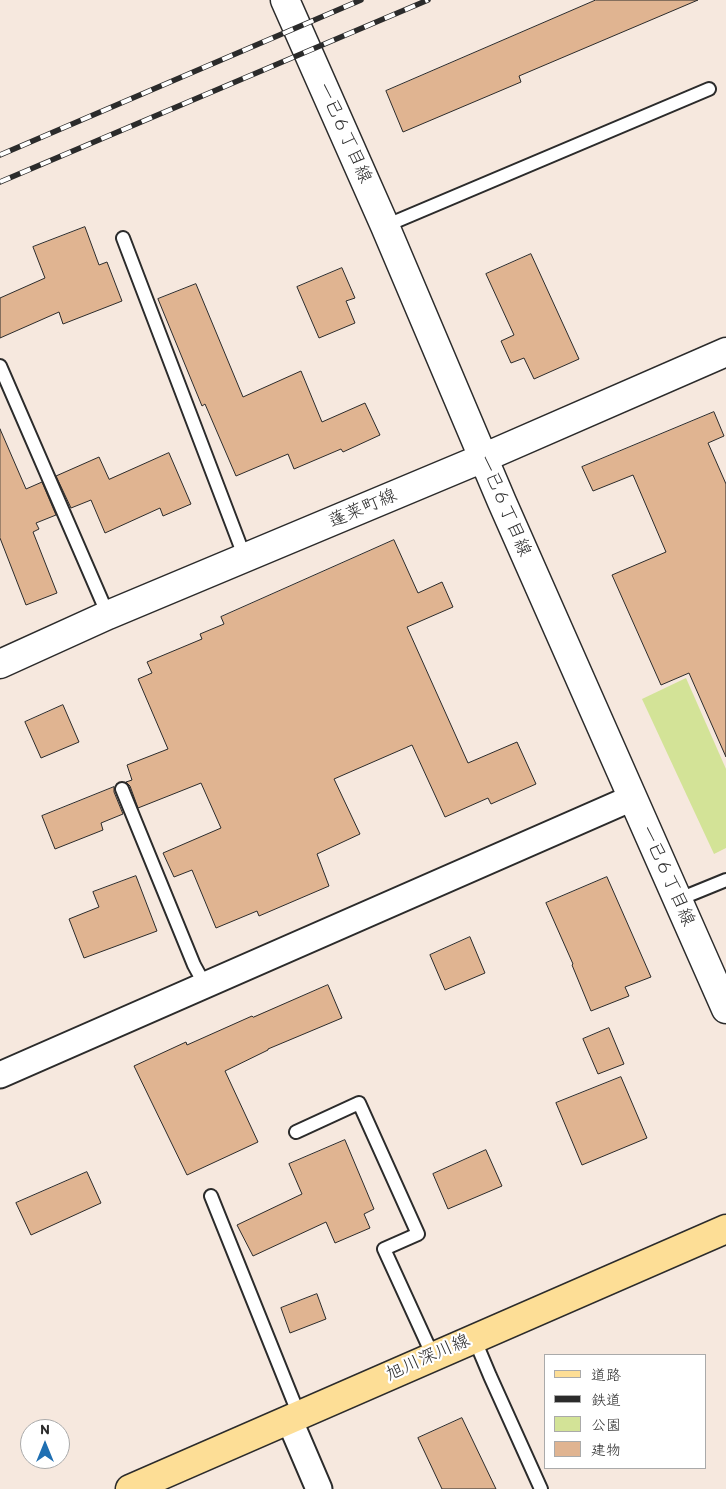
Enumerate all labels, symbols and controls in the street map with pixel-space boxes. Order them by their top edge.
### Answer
street label: 一已６丁目線 [312,79,376,187]
street label: 一已６丁目線 [473,452,535,560]
street label: 蓬莱町線 [326,485,400,533]
street label: 一已６丁目線 [635,822,699,930]
street label: 旭川深川線 [382,1330,474,1386]
legend [544,1354,706,1469]
text: 道路 [591,1366,621,1384]
text: 鉄道 [591,1391,621,1409]
text: 公園 [591,1416,621,1434]
north arrow [20,1419,70,1469]
text: N [40,1421,50,1438]
text: 建物 [591,1441,621,1459]

